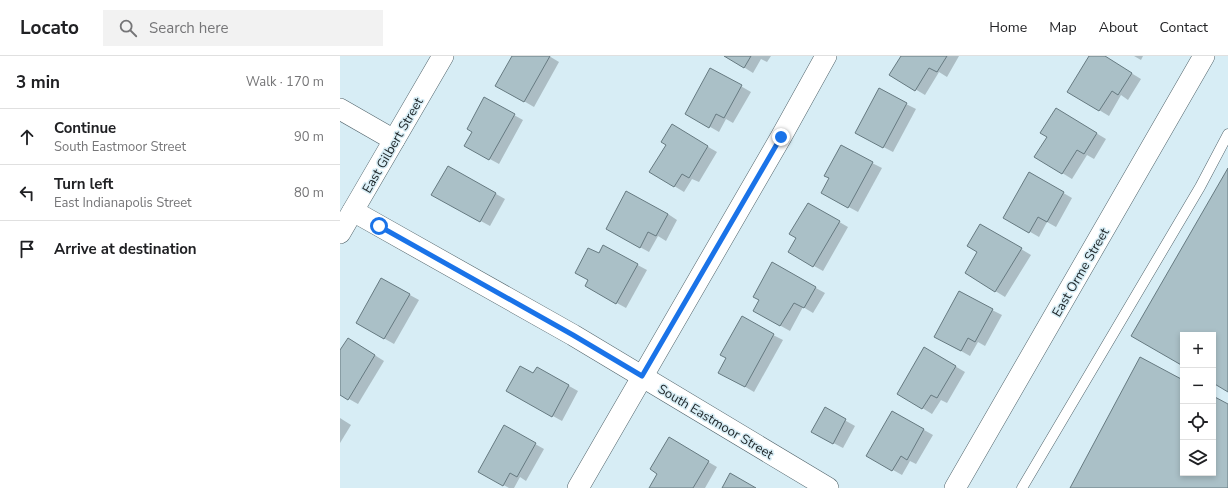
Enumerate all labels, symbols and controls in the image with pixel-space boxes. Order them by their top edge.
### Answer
search box [103,10,383,46]
text: Locato [20,15,79,41]
icon: search [117,17,139,39]
text: Search here [149,18,229,38]
text: Home [989,18,1027,37]
text: Map [1049,18,1077,37]
text: About [1099,18,1138,37]
text: Contact [1160,18,1208,37]
text: 3 min [16,71,60,94]
text: Walk · 170 m [246,73,324,91]
street label: East Gilbert Street [358,94,428,197]
text: Continue [54,118,116,138]
icon: ahead [16,126,38,148]
text: 90 m [294,128,324,146]
route end [772,128,790,146]
text: South Eastmoor Street [54,138,186,156]
text: Turn left [54,174,113,194]
icon: left [16,182,38,204]
text: 80 m [294,184,324,202]
text: East Indianapolis Street [54,194,192,212]
route start [370,217,388,235]
street label: East Orme Street [1048,224,1114,320]
icon: arrive [16,238,38,260]
text: Arrive at destination [54,239,197,259]
map controls [1180,332,1216,476]
button: + [1180,332,1216,368]
button: − [1180,368,1216,404]
street label: South Eastmoor Street [654,380,777,464]
button: locate [1180,404,1216,440]
button: layers [1180,440,1216,476]

